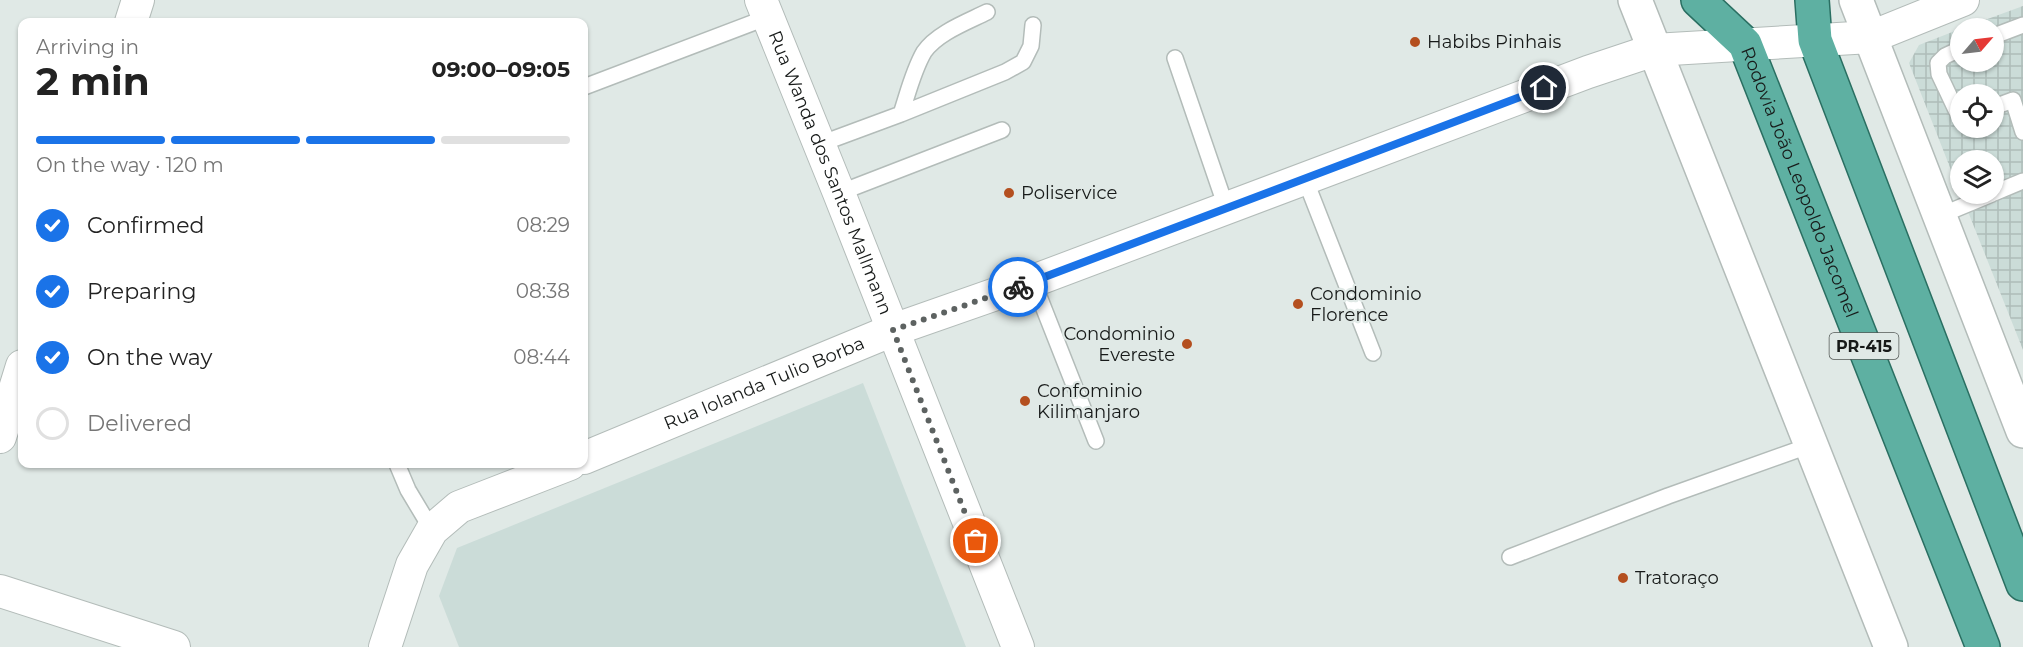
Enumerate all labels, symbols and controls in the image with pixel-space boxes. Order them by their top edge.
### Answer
north arrow [1950,18,2004,72]
map controls [1950,18,2004,204]
street label: Rua Wanda dos Santos Mallmann [764,27,897,318]
place label: Habibs Pinhais [1427,31,1562,53]
text: Arriving in [36,35,139,59]
marker: Habibs Pinhais [1408,35,1422,49]
street label: Rodovia João Leopoldo Jacomel [1736,44,1863,321]
text: 09:00–09:05 [432,56,570,83]
text: 2 min [36,57,150,105]
pin [1518,62,1569,113]
icon: home [1527,71,1560,104]
button: locate [1950,84,2004,138]
button: layers [1950,150,2004,204]
text: On the way · 120 m [36,153,224,177]
place label: Poliservice [1021,182,1117,204]
marker: Poliservice [1002,186,1016,200]
icon: check [36,209,69,242]
text: Confirmed [87,212,204,239]
text: 08:29 [516,213,570,237]
courier [988,257,1048,317]
icon: bike [1002,271,1035,304]
icon: check [36,275,69,308]
text: Preparing [87,278,196,305]
text: 08:38 [516,279,570,303]
place label: Condominio Florence [1310,283,1422,326]
marker: Condominio Florence [1291,297,1305,311]
place label: Condominio Evereste [1063,323,1175,366]
street label: Rua Iolanda Tulio Borba [661,332,868,435]
road number: PR-415 [1830,333,1898,359]
marker: Condominio Evereste [1180,337,1194,351]
icon: check [36,341,69,374]
text: On the way [87,344,212,371]
text: 08:44 [513,345,570,369]
place label: Confominio Kilimanjaro [1037,380,1142,423]
marker: Confominio Kilimanjaro [1018,394,1032,408]
text: Delivered [87,410,192,437]
pin [950,515,1001,566]
icon: bag [959,524,992,557]
place label: Tratoraço [1635,567,1719,589]
marker: Tratoraço [1616,571,1630,585]

